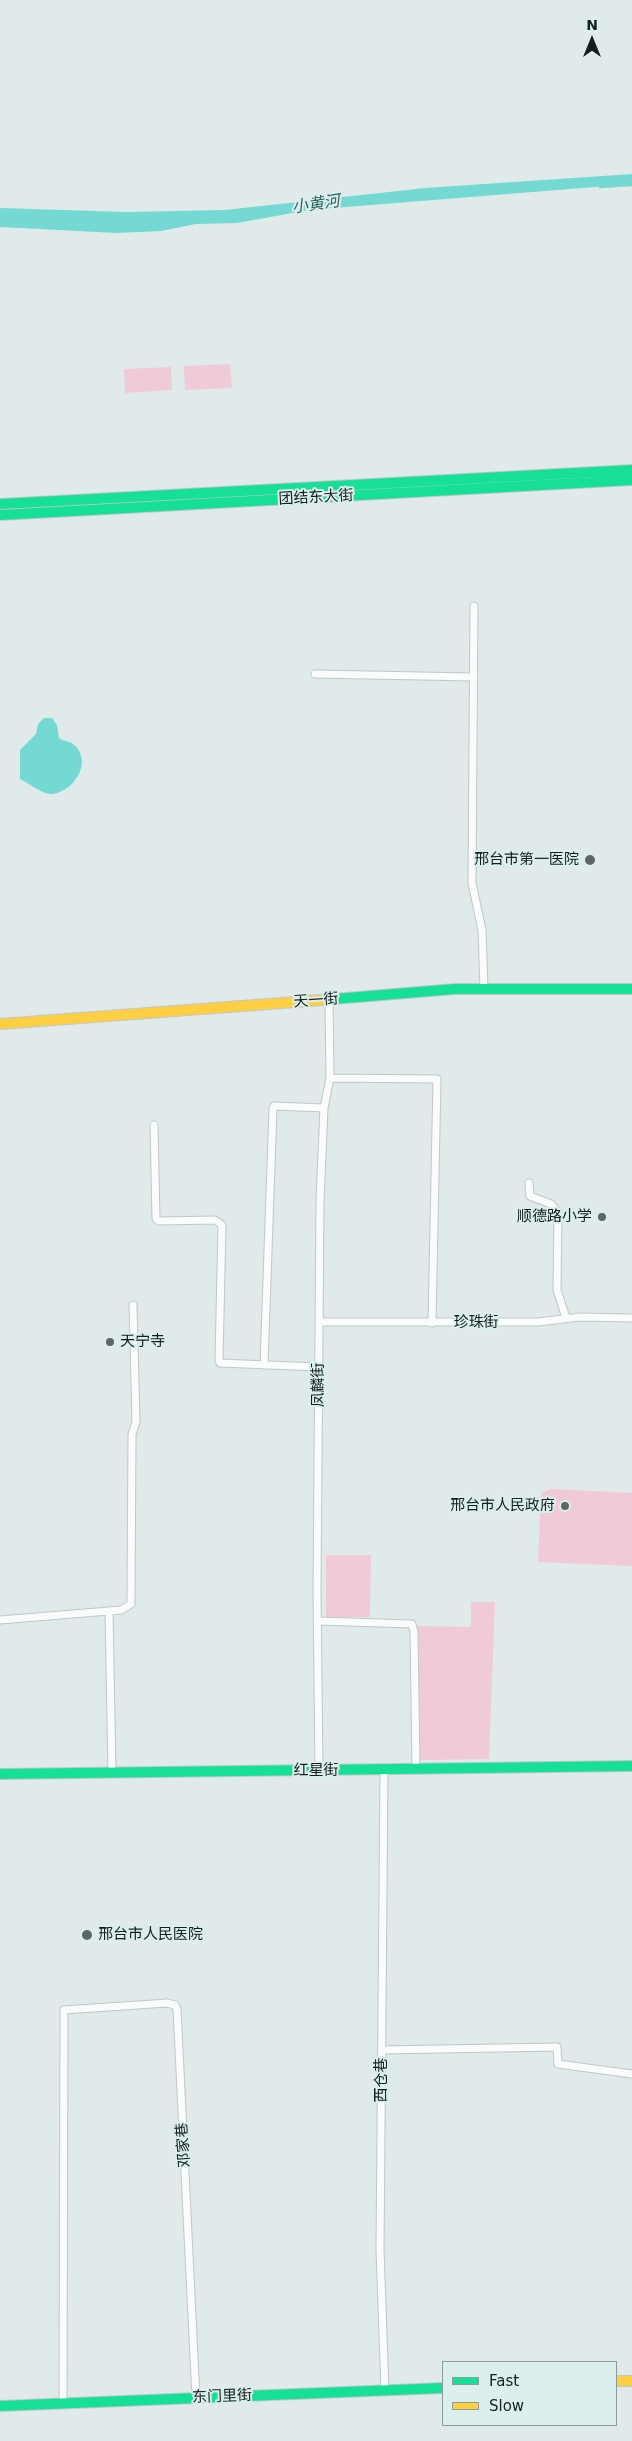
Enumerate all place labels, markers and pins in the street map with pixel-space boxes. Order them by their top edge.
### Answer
place label: 邢台市第一医院 [474,851,579,869]
marker: 邢台市第一医院 [583,853,597,867]
place label: 顺德路小学 [517,1208,592,1226]
marker: 顺德路小学 [596,1211,608,1223]
place label: 天宁寺 [120,1333,165,1351]
marker: 天宁寺 [104,1336,116,1348]
place label: 邢台市人民政府 [450,1497,555,1515]
marker: 邢台市人民政府 [559,1500,571,1512]
place label: 邢台市人民医院 [98,1926,203,1944]
marker: 邢台市人民医院 [80,1928,94,1942]

